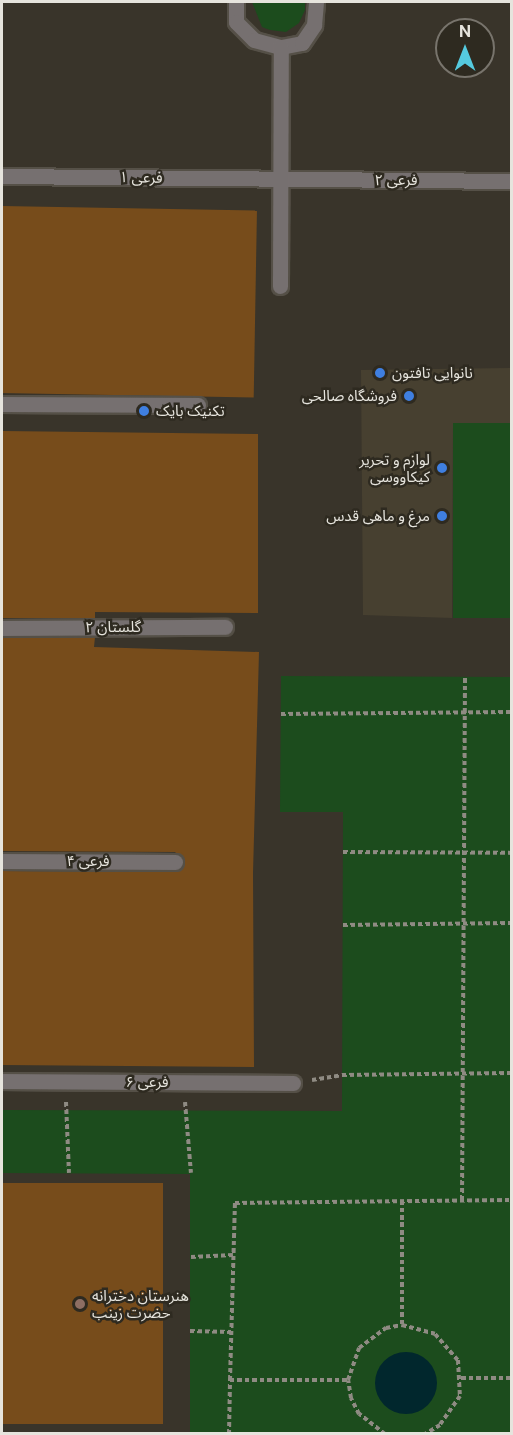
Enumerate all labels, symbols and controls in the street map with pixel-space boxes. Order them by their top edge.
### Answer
north arrow [435,18,495,78]
text: N [459,22,471,41]
street label: فرعی ۱ [119,168,163,186]
street label: فرعی ۲ [374,171,418,189]
place label: نانوایی تافتون [392,364,473,382]
marker: نانوایی تافتون [373,366,387,380]
place label: فروشگاه صالحی [302,387,397,405]
marker: فروشگاه صالحی [402,389,416,403]
place label: تکنیک بایک [156,402,225,420]
marker: تکنیک بایک [137,404,151,418]
place label: لوازم و تحریر کیکاووسی [359,450,430,485]
marker: لوازم و تحریر کیکاووسی [435,461,449,475]
place label: مرغ و ماهی قدس [326,507,430,525]
marker: مرغ و ماهی قدس [435,509,449,523]
street label: گلستان ۲ [85,618,141,636]
street label: فرعی ۴ [66,852,110,870]
street label: فرعی ۶ [125,1073,169,1091]
place label: هنرستان دخترانه حضرت زینب [92,1286,189,1321]
marker: هنرستان دخترانه حضرت زینب [73,1297,87,1311]

